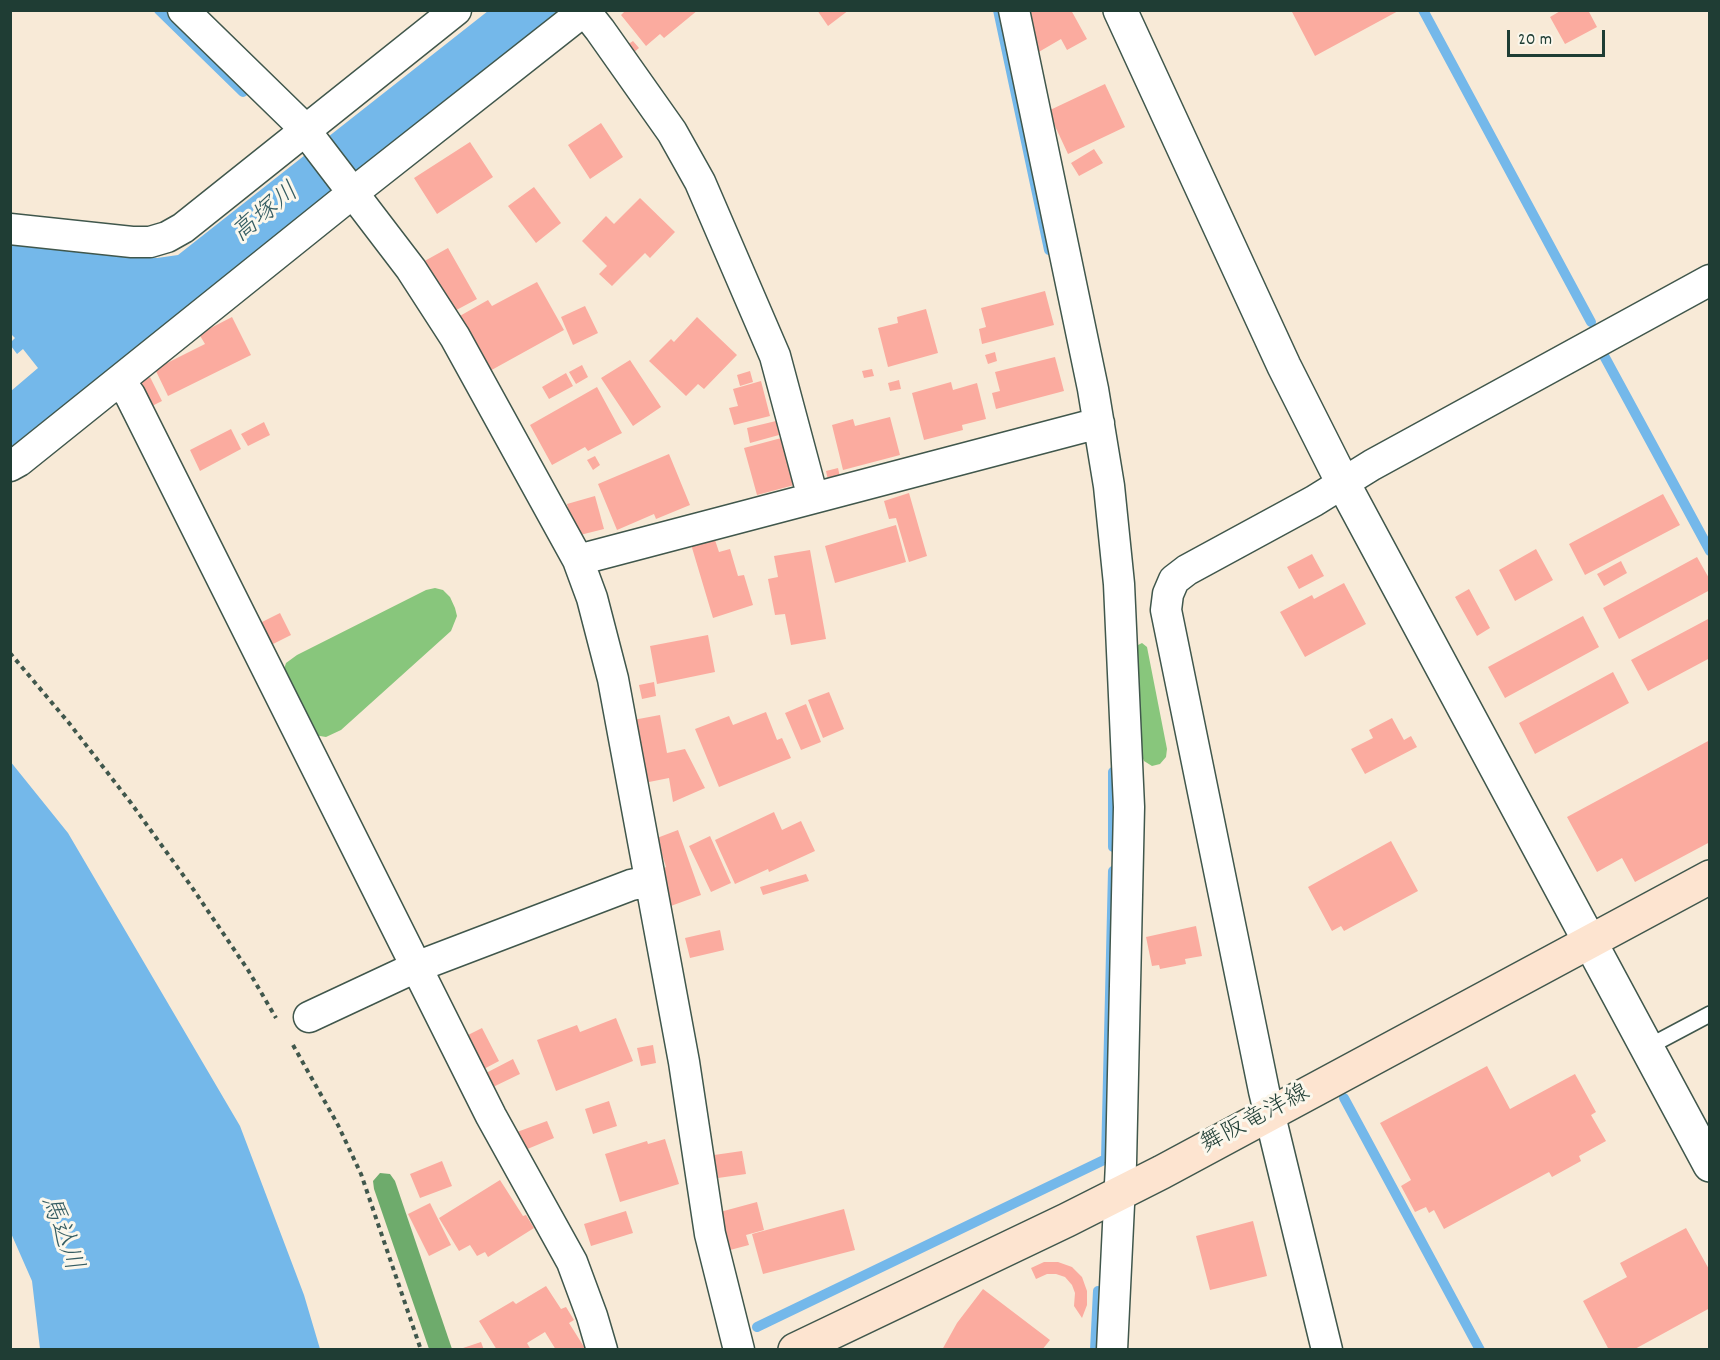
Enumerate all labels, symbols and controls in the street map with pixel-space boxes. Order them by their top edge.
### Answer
scale bar [1510,18,1608,56]
text: 20 m [1518,28,1552,53]
water label: 高塚川 [227,178,307,252]
street label: 舞阪竜洋線 [1196,1080,1316,1162]
water label: 馬込川 [31,1192,87,1276]

